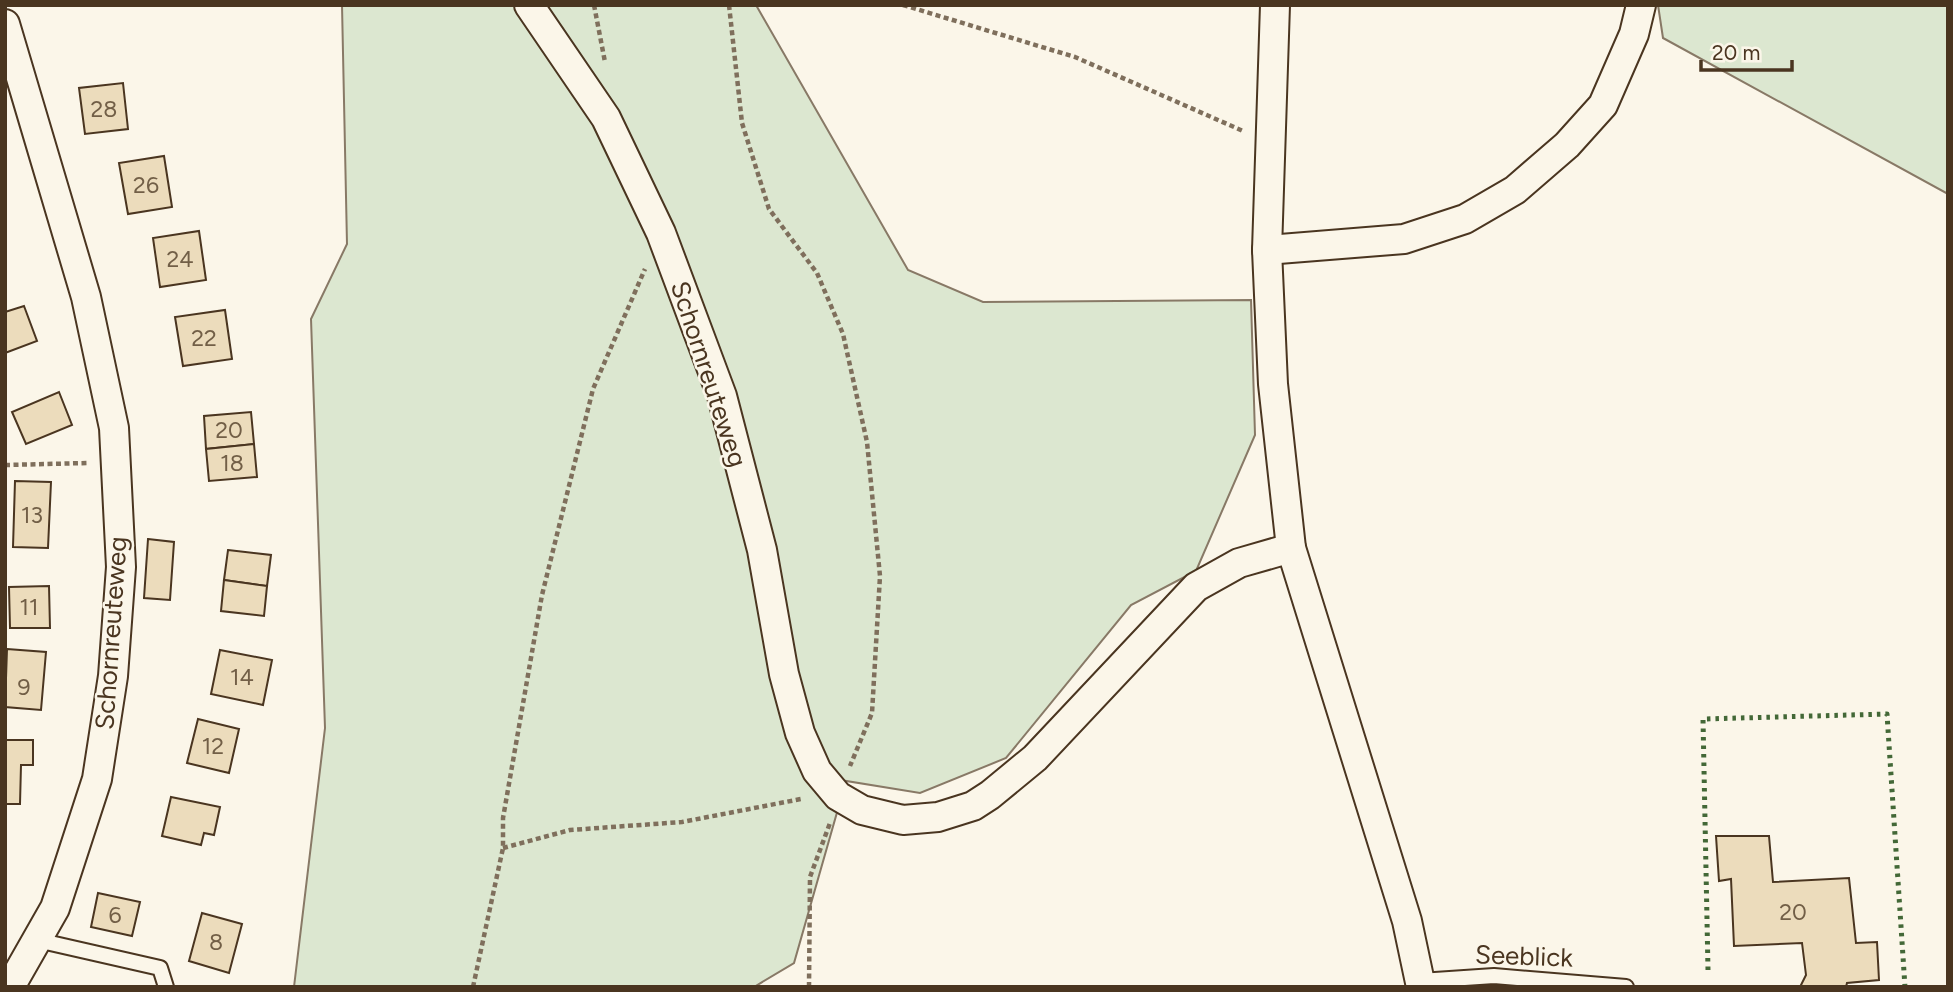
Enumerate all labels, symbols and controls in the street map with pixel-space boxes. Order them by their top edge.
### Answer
scale bar [1701,28,1792,72]
text: 20 m [1712,40,1760,65]
house number: 28 [91,95,117,123]
house number: 26 [133,171,159,199]
house number: 24 [166,245,194,273]
street label: Schornreuteweg [664,277,754,471]
house number: 22 [191,324,217,352]
house number: 20 [215,416,243,444]
house number: 18 [220,449,244,477]
house number: 13 [21,501,43,529]
street label: Schornreuteweg [88,535,134,731]
house number: 11 [20,593,39,621]
house number: 14 [230,663,254,691]
house number: 9 [17,673,31,701]
house number: 12 [202,732,224,760]
house number: 20 [1779,898,1807,926]
house number: 6 [108,901,122,929]
house number: 8 [209,928,223,956]
street label: Seeblick [1474,938,1574,974]

